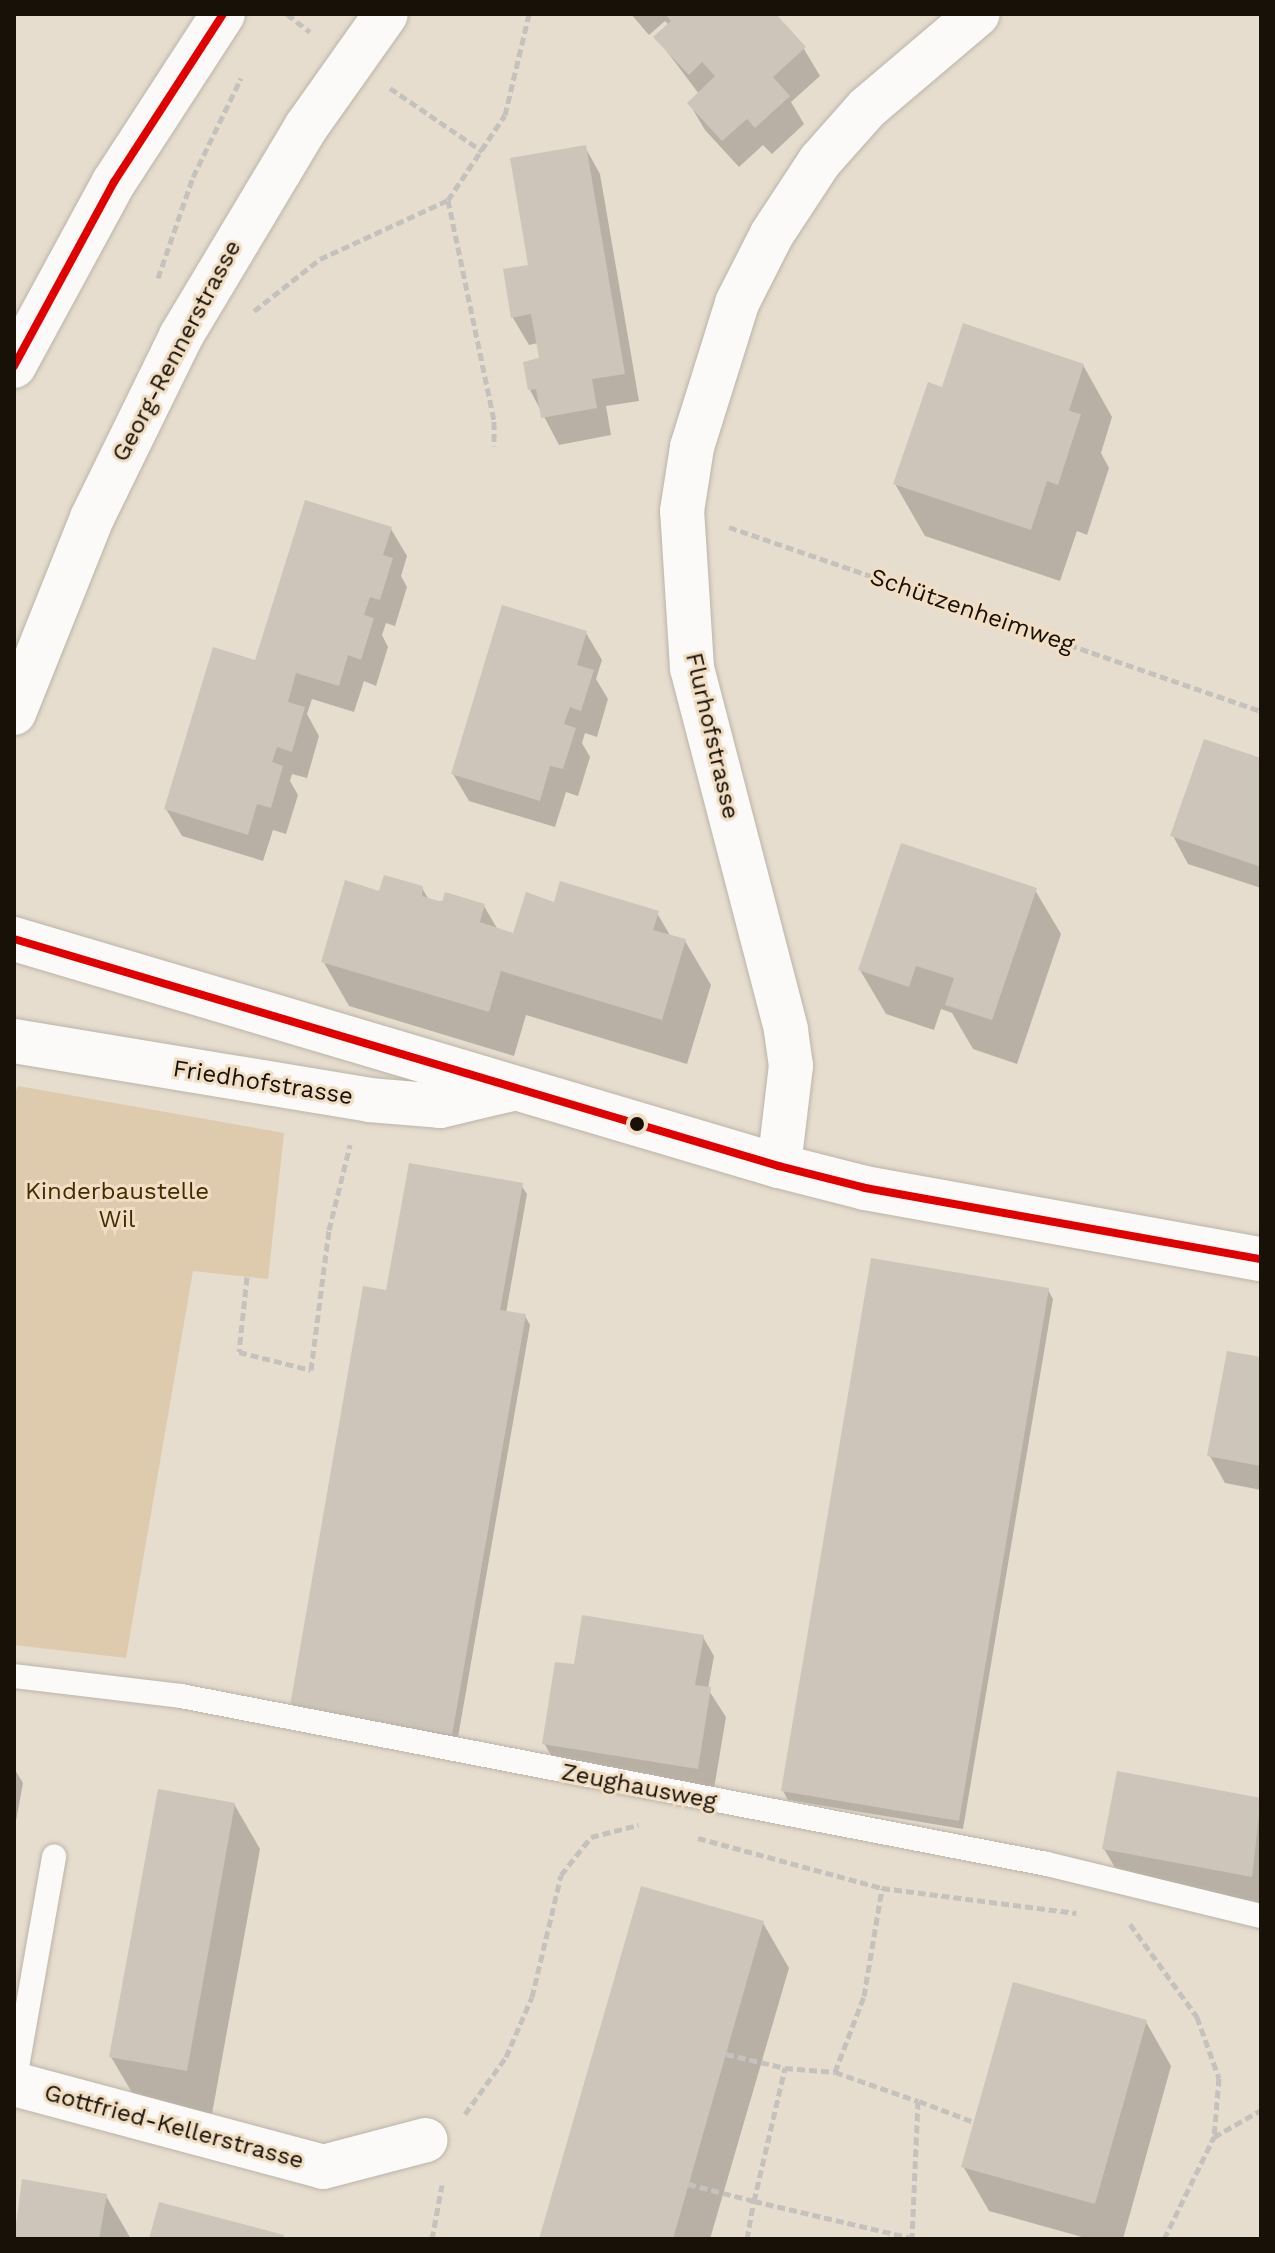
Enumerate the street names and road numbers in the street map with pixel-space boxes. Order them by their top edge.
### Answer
street label: Georg-Rennerstrasse [106,235,248,467]
street label: Schützenheimweg [866,563,1078,659]
street label: Flurhofstrasse [679,650,745,822]
street label: Friedhofstrasse [171,1055,355,1111]
street label: Zeughausweg [559,1758,719,1816]
street label: Gottfried-Kellerstrasse [41,2078,307,2176]

